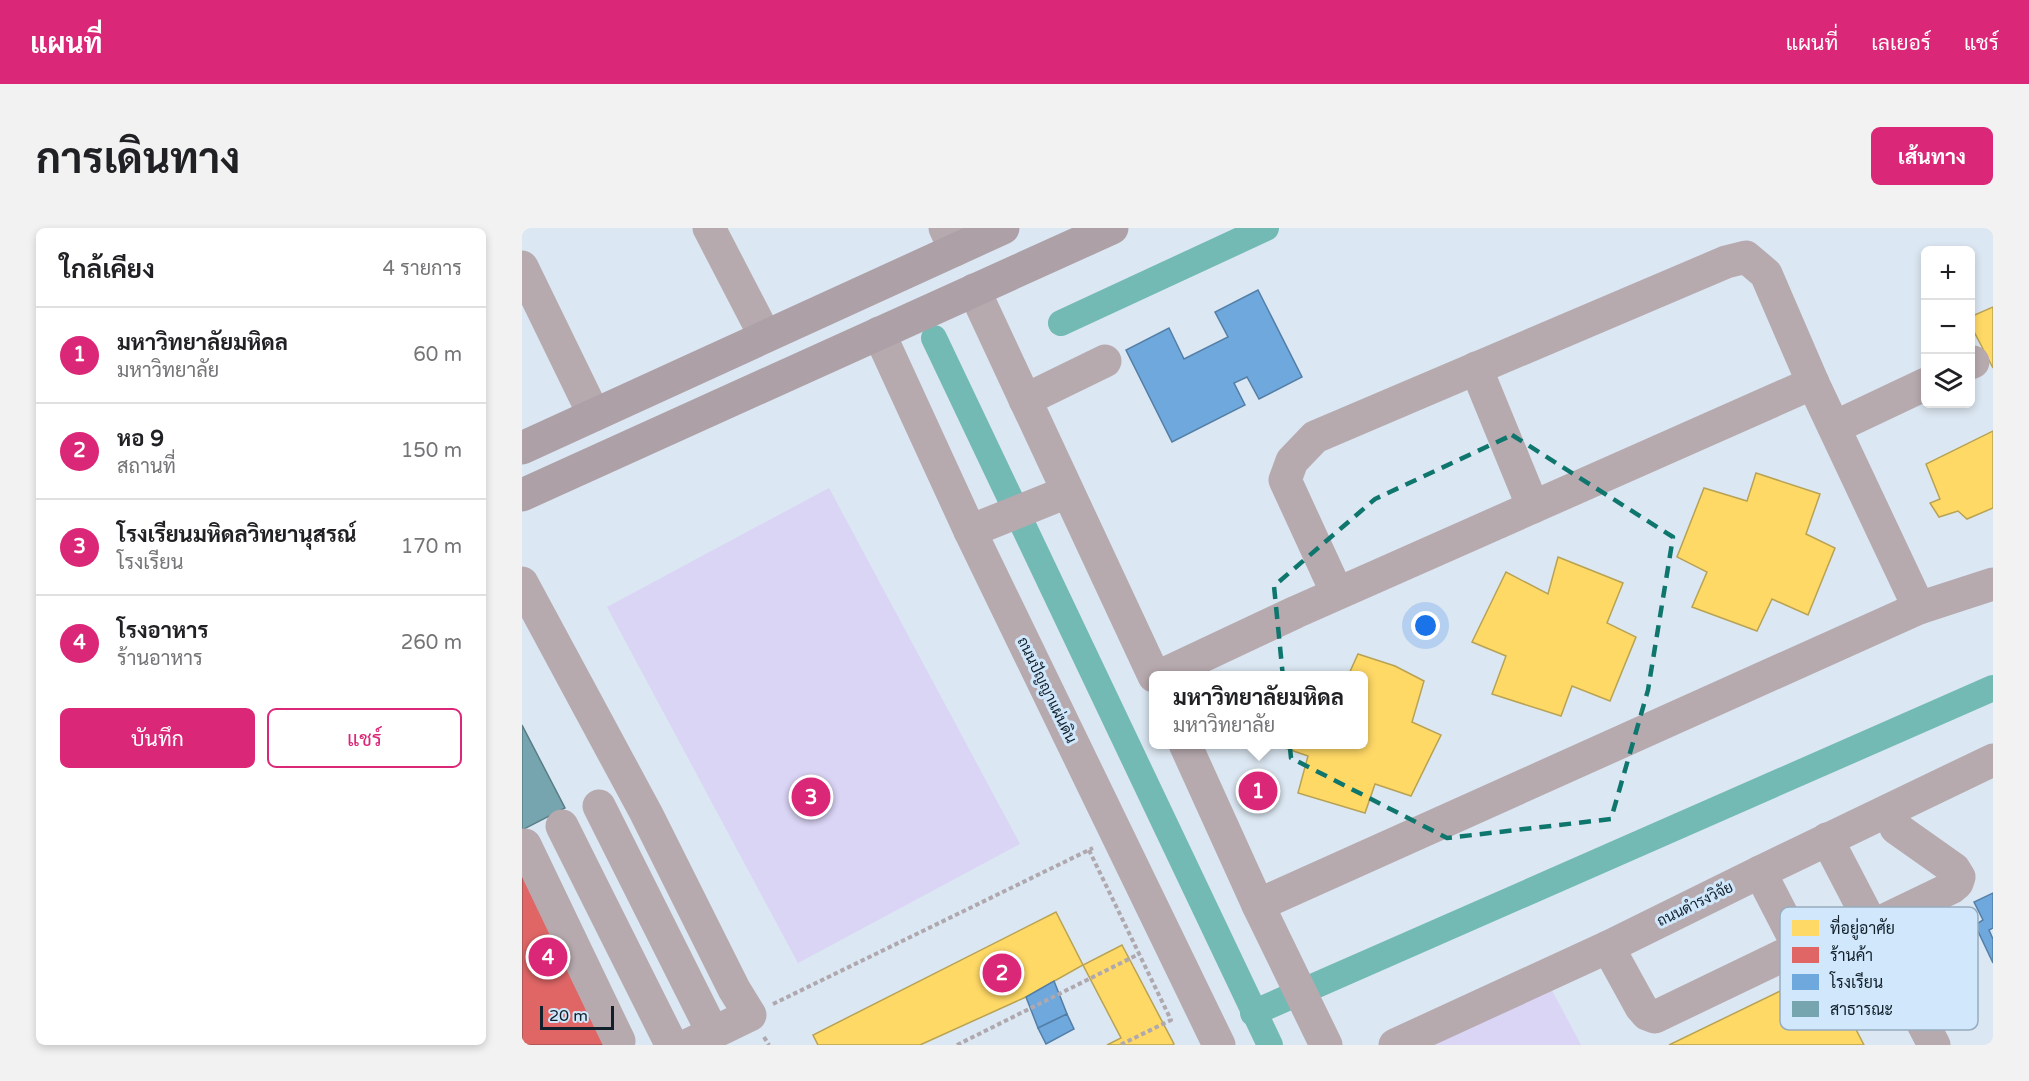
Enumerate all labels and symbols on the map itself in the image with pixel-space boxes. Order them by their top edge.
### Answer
your location [1411,611,1440,640]
street label: ถนนปัญญาแผ่นดิน [1014,634,1081,746]
pin: 1 [1238,768,1278,814]
pin: 3 [792,774,830,820]
street label: ถนนดำรงวิจัย [1654,878,1736,930]
legend [1780,907,1978,1030]
text: ที่อยู่อาศัย [1830,914,1895,940]
pin: 4 [528,934,568,980]
text: ร้านค้า [1830,945,1873,966]
pin: 2 [982,950,1022,996]
text: โรงเรียน [1829,971,1883,993]
text: สาธารณะ [1830,1000,1893,1020]
scale bar [540,1003,614,1030]

